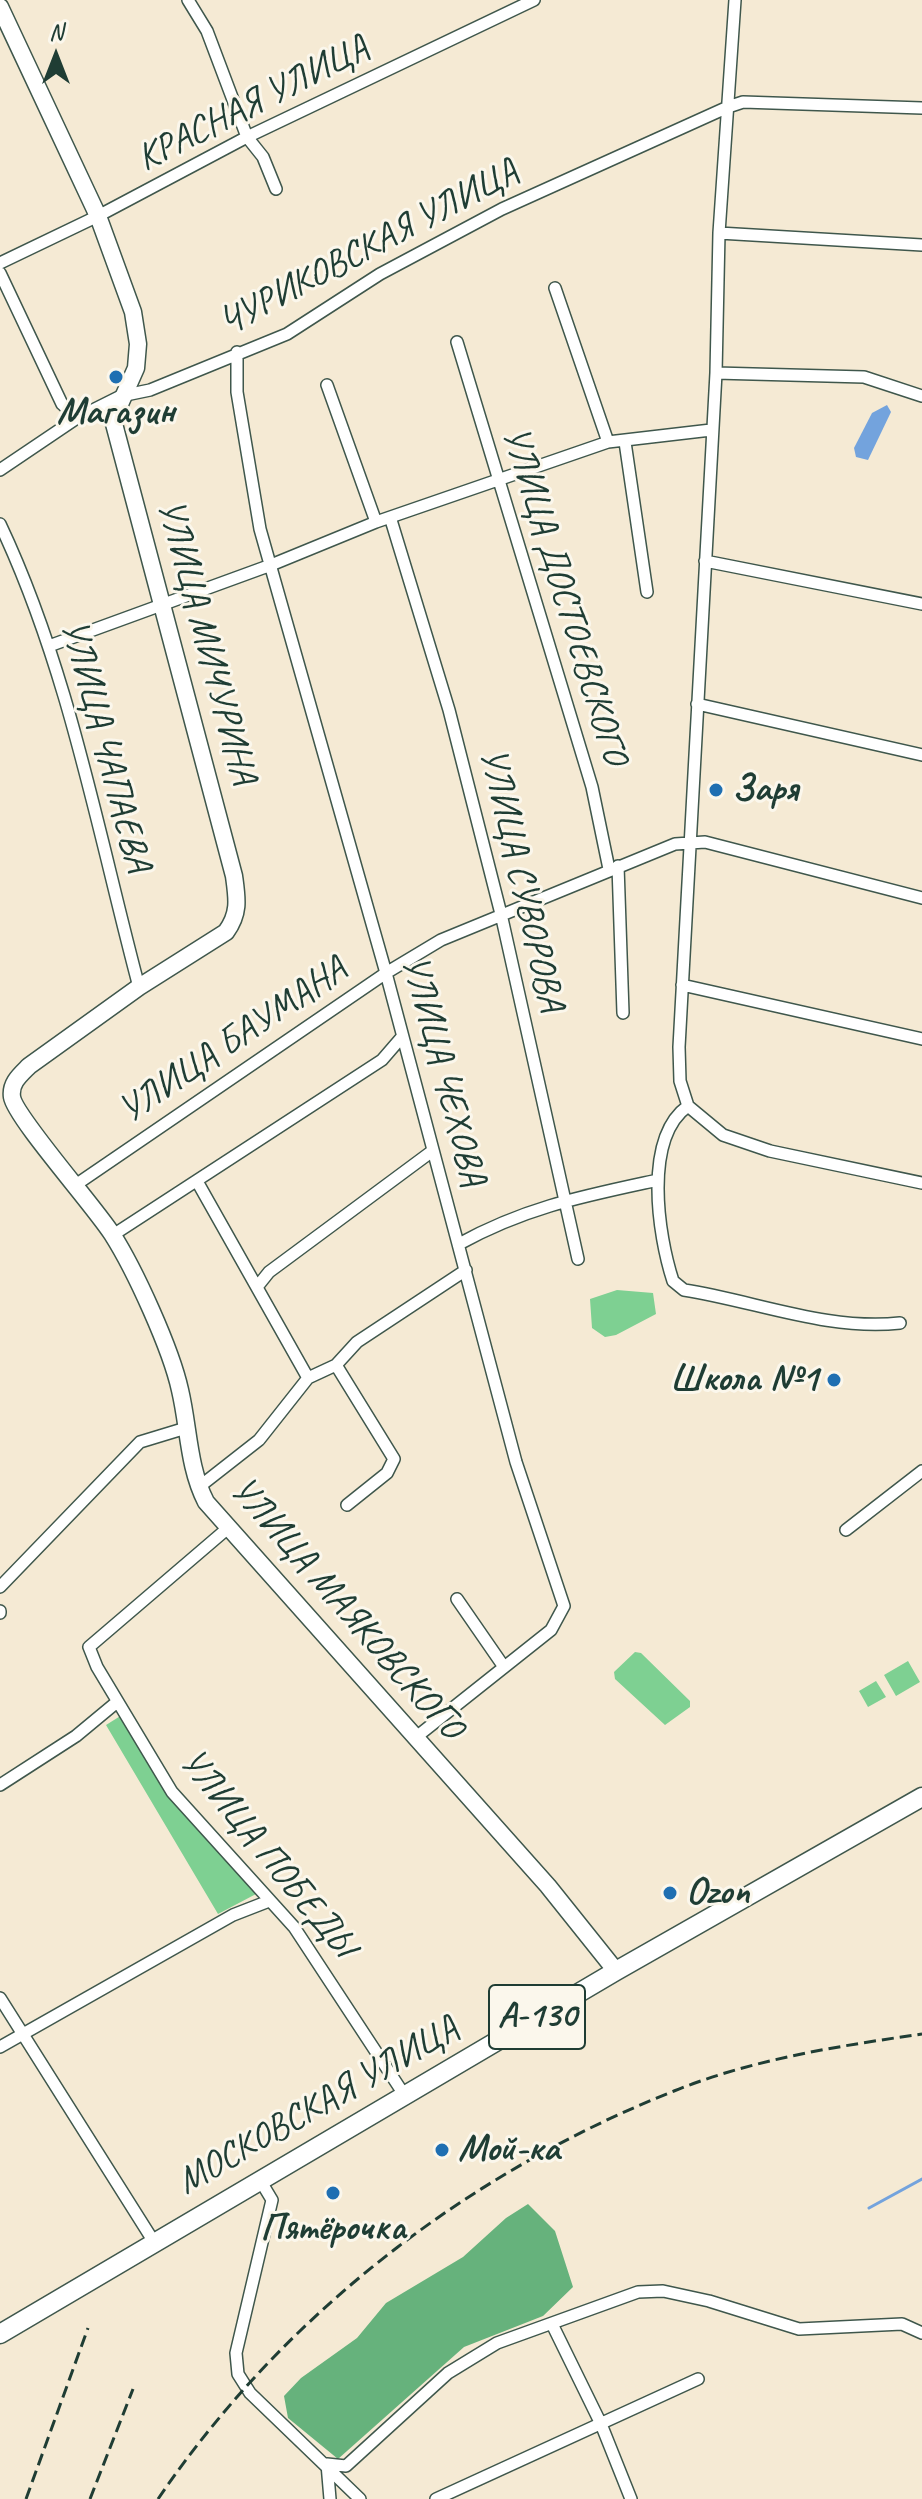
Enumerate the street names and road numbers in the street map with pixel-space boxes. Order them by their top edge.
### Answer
street label: КРАСНАЯ УЛИЦА [130,26,376,182]
street label: ЧУРИКОВСКАЯ УЛИЦА [212,150,526,346]
street label: УЛИЦА ДОСТОЕВСКОГО [491,422,637,770]
street label: УЛИЦА МИЧУРИНА [146,495,266,789]
street label: УЛИЦА ЧАПАЕВА [49,615,161,877]
street label: УЛИЦА СУВОРОВА [469,744,573,1016]
street label: УЛИЦА БАУМАНА [110,948,356,1134]
street label: УЛИЦА ЧЕХОВА [390,951,496,1191]
street label: УЛИЦА МАЯКОВСКОГО [219,1468,473,1750]
street label: УЛИЦА ПОБЕДЫ [169,1740,365,1968]
road number: А-130 [489,1985,585,2049]
street label: МОСКОВСКАЯ УЛИЦА [169,2007,467,2205]

